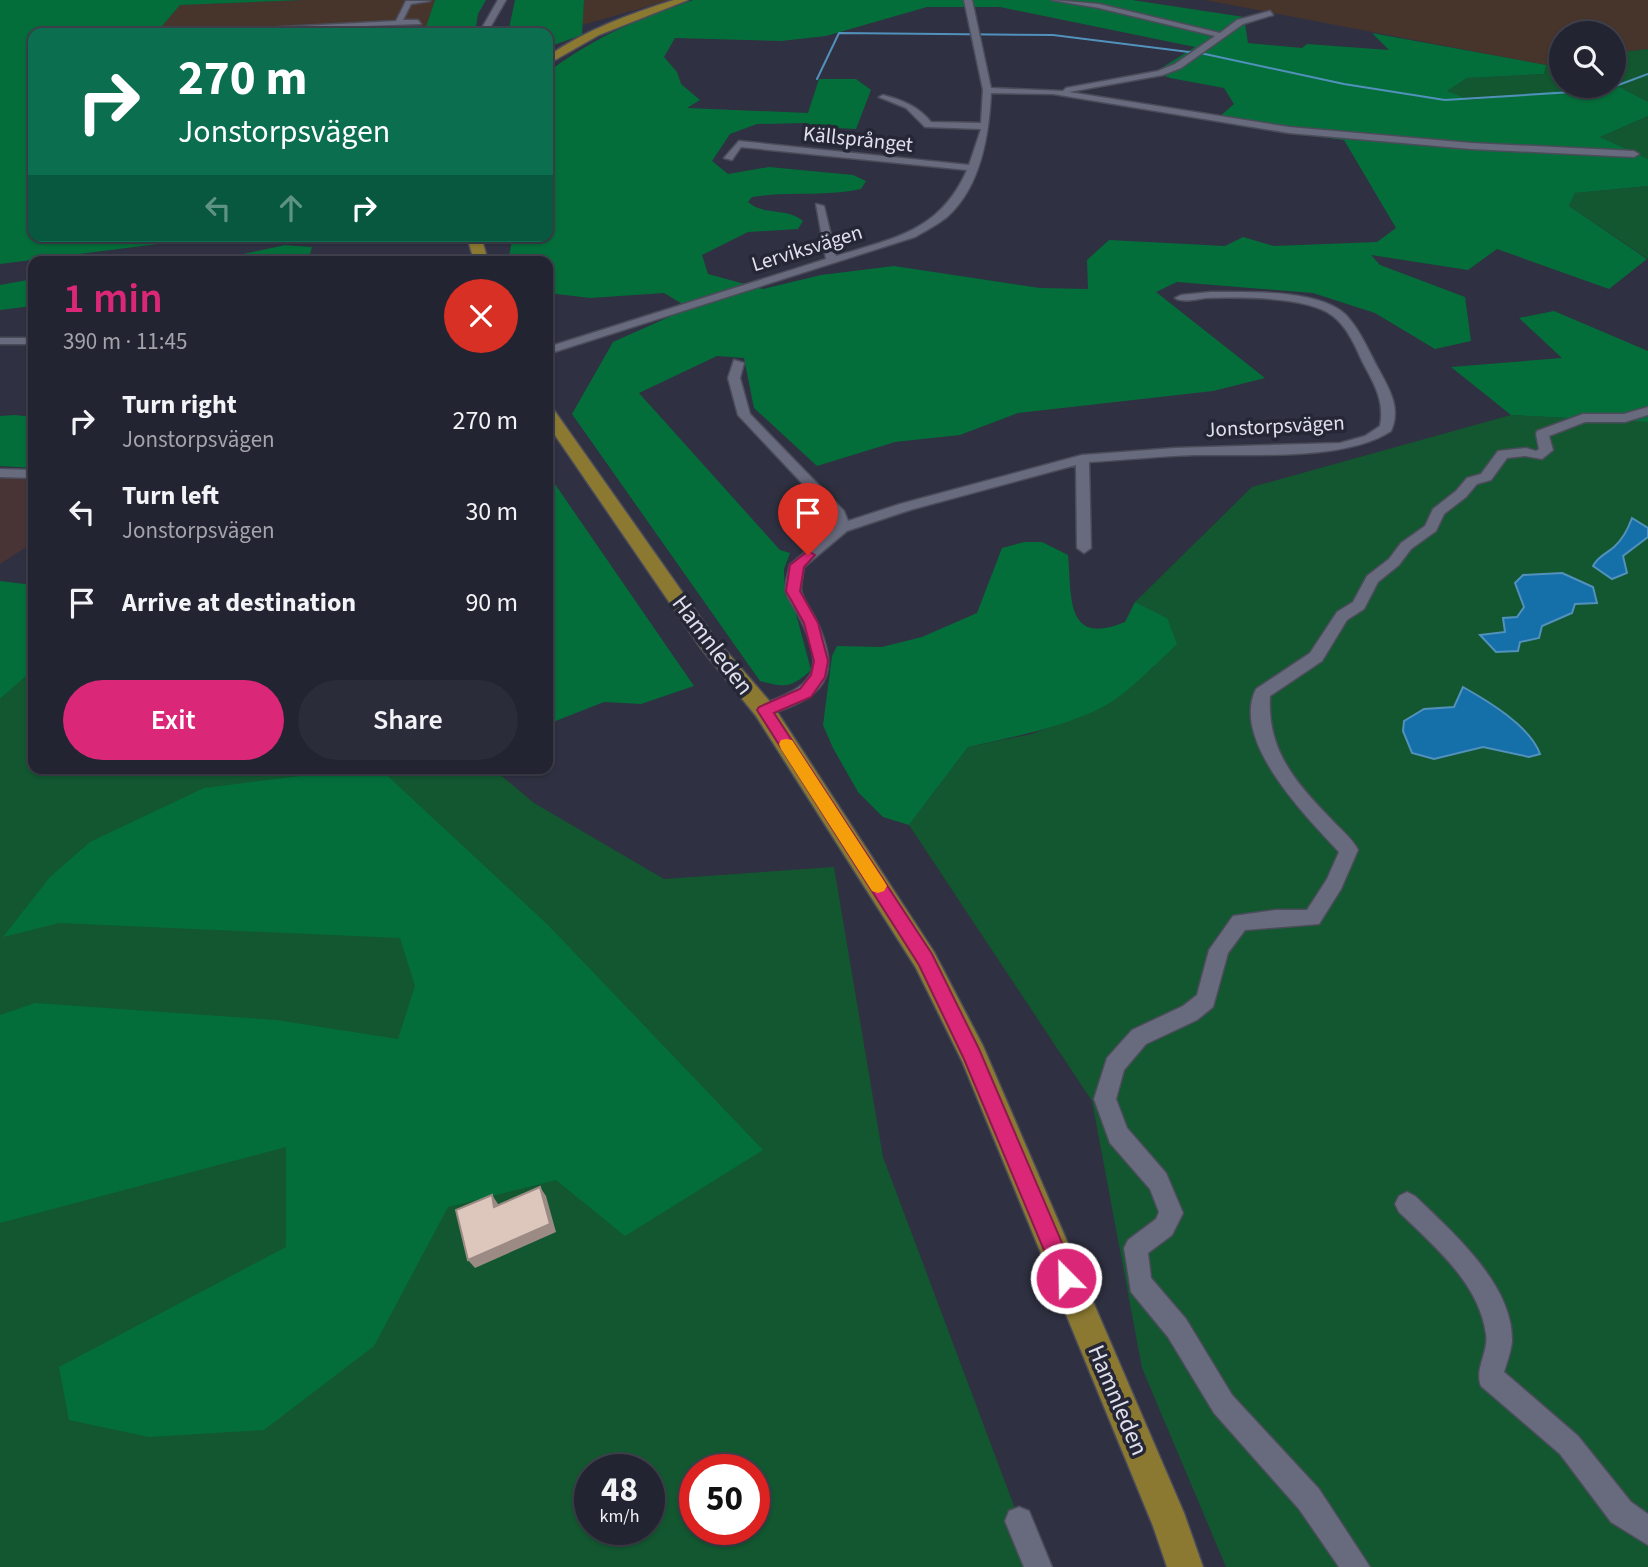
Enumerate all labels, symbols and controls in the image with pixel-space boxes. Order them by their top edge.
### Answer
map controls [1549,21,1626,98]
button: search [1549,21,1626,98]
text: 270 m [178,44,307,114]
icon: right [63,56,154,147]
text: Jonstorpsvägen [178,109,390,155]
street label: Källsprånget [802,118,914,160]
icon: left [199,189,237,227]
icon: ahead [272,189,310,227]
icon: right [345,189,383,227]
street label: Lerviksvägen [748,217,866,279]
text: 1 min [63,269,163,329]
button: close [444,279,518,353]
text: 390 m · 11:45 [63,325,187,358]
text: Turn right [122,386,237,423]
icon: right [63,402,101,440]
text: 270 m [452,402,518,439]
street label: Jonstorpsvägen [1205,407,1345,445]
text: Jonstorpsvägen [122,423,275,456]
text: Turn left [122,477,219,514]
pin [778,483,838,555]
icon: left [63,493,101,531]
text: 30 m [465,493,518,530]
icon: arrive [789,494,827,532]
text: Jonstorpsvägen [122,514,275,547]
icon: arrive [63,584,101,622]
text: Arrive at destination [122,584,356,621]
text: 90 m [465,584,518,621]
street label: Hamnleden [663,588,762,703]
button: Exit [63,680,284,760]
button: Share [298,680,518,760]
position arrow [1029,1241,1103,1315]
street label: Hamnleden [1079,1339,1157,1461]
speed limit sign: 50 [679,1454,770,1545]
text: 48 [601,1465,638,1515]
text: km/h [600,1504,639,1529]

